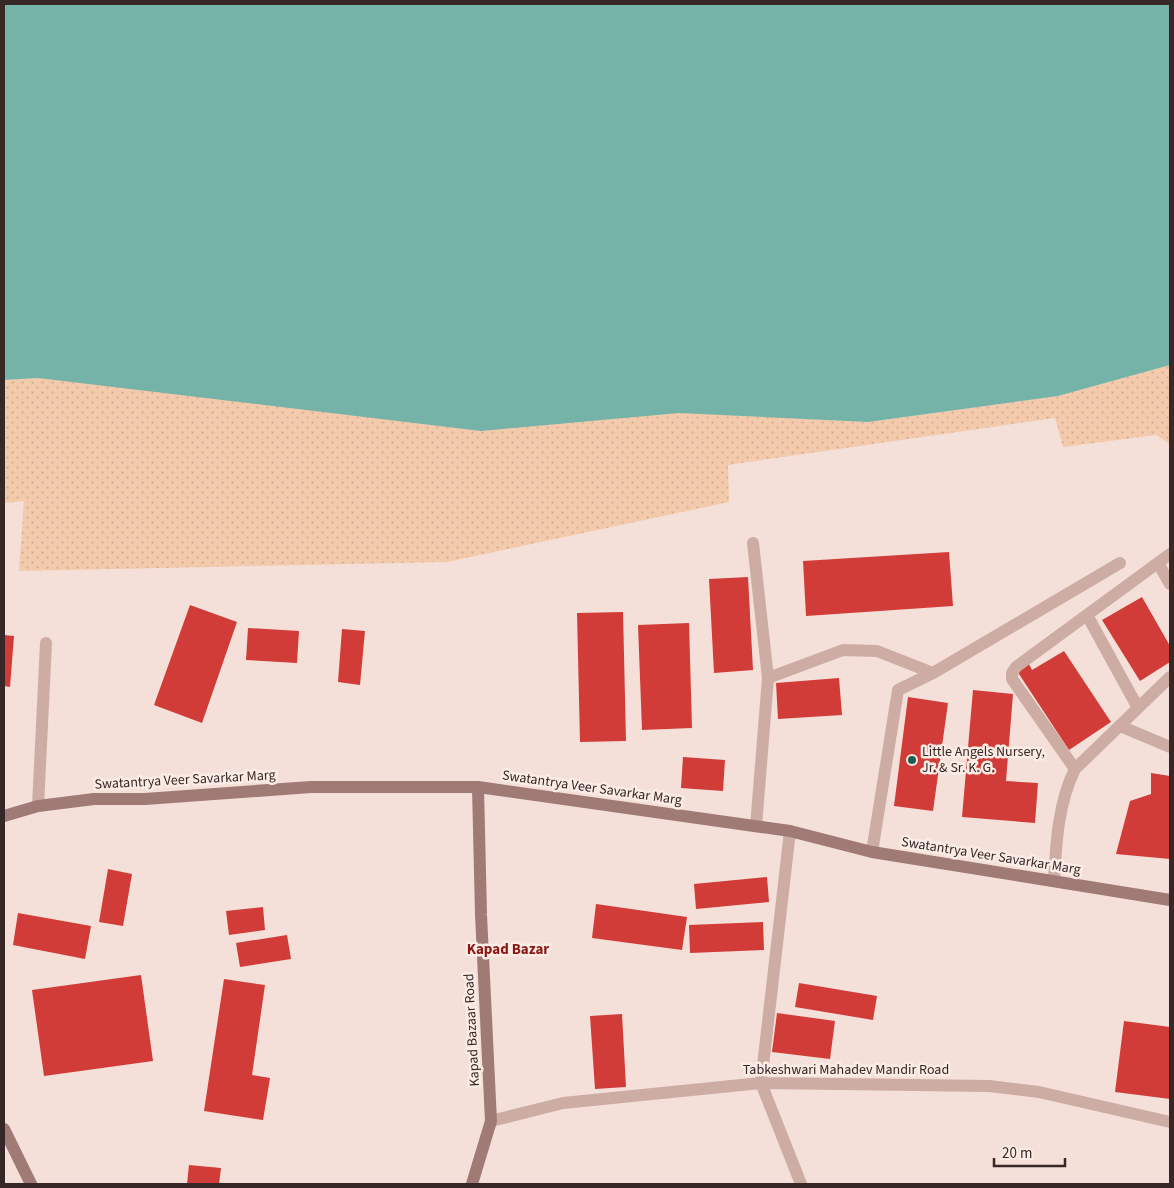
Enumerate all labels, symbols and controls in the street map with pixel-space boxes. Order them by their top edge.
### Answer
place label: Little Angels Nursery, Jr. & Sr. K. G. [922,742,1045,778]
marker: Little Angels Nursery, Jr. & Sr. K. G. [906,754,918,766]
street label: Swatantrya Veer Savarkar Marg [94,765,276,795]
street label: Swatantrya Veer Savarkar Marg [501,765,683,811]
street label: Swatantrya Veer Savarkar Marg [900,832,1082,880]
district label: Kapad Bazar [467,939,549,960]
street label: Kapad Bazaar Road [459,973,485,1087]
street label: Tabkeshwari Mahadev Mandir Road [743,1060,949,1080]
scale bar [994,1136,1065,1168]
text: 20 m [1002,1143,1032,1164]

